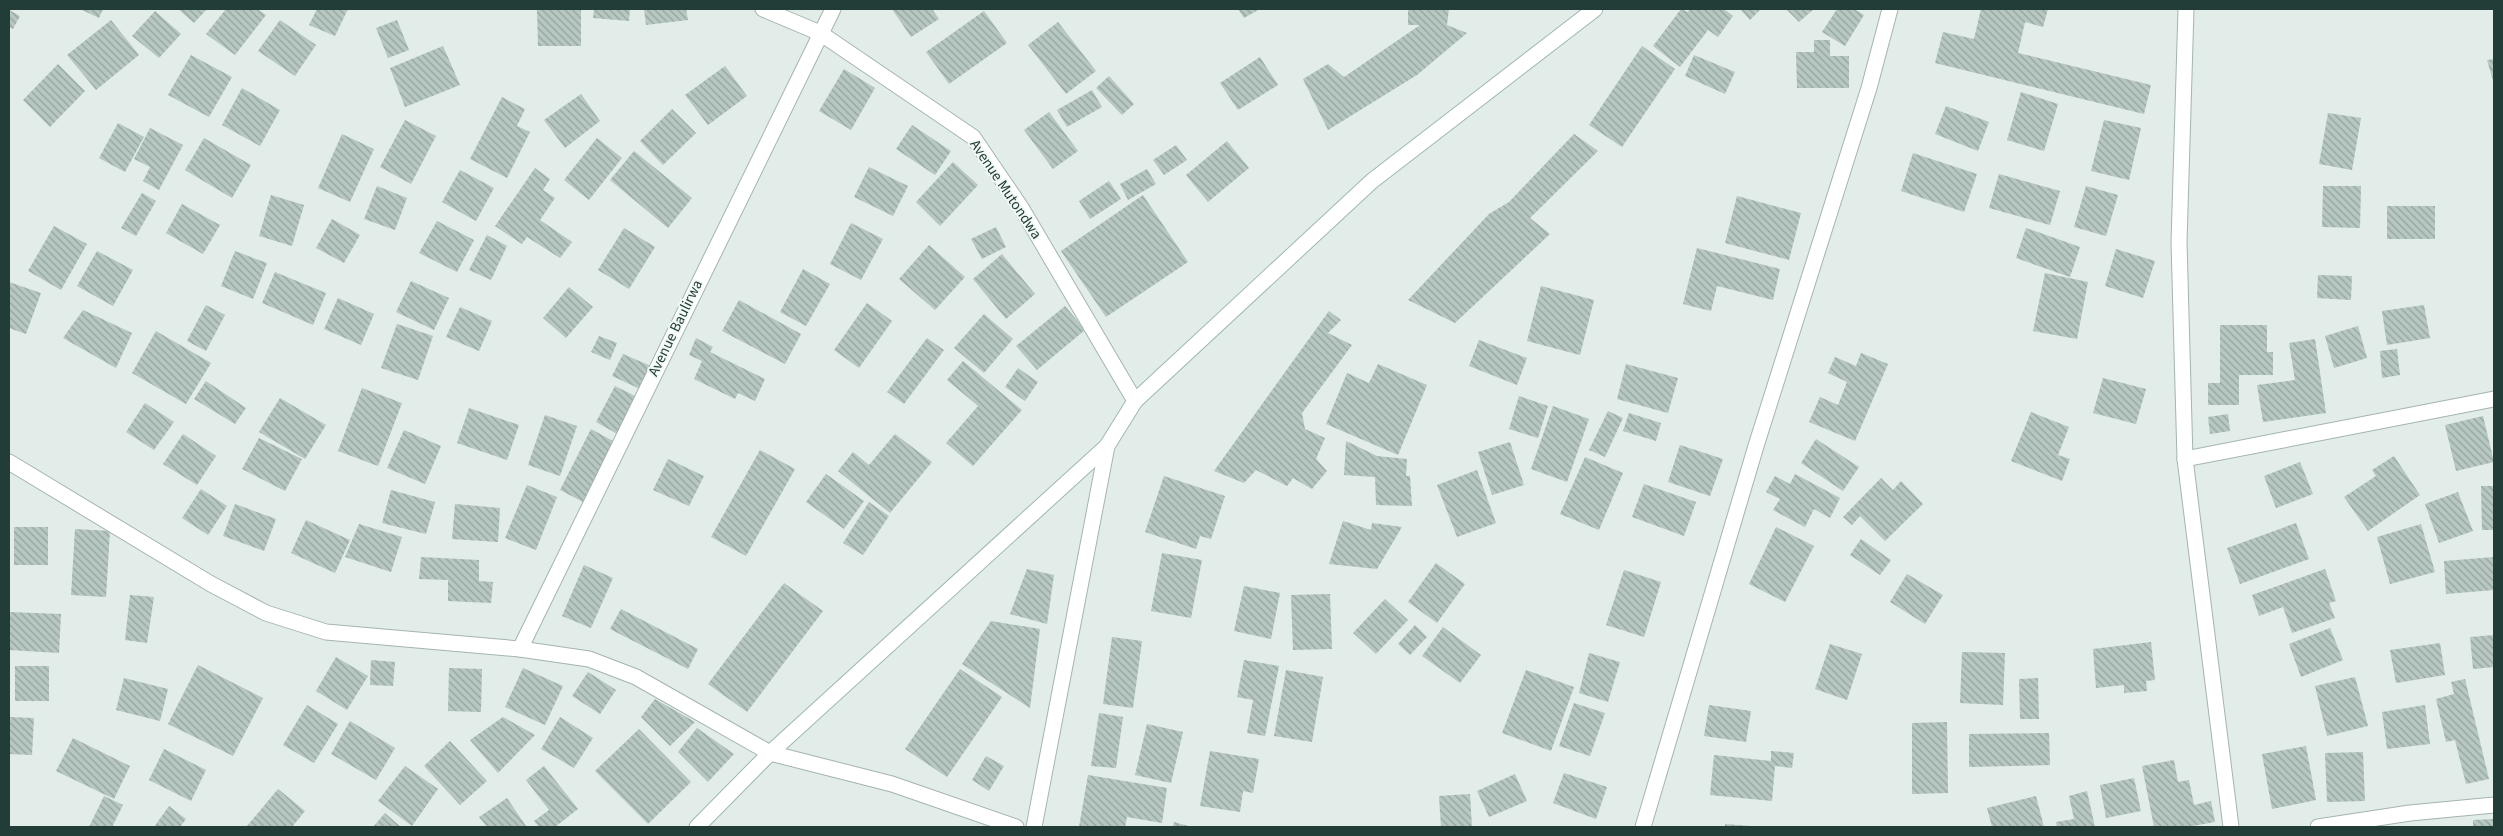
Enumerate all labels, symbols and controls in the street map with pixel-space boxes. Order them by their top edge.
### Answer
street label: Avenue Mutondwa [964,135,1047,243]
street label: Avenue Baulirwa [643,276,708,380]

